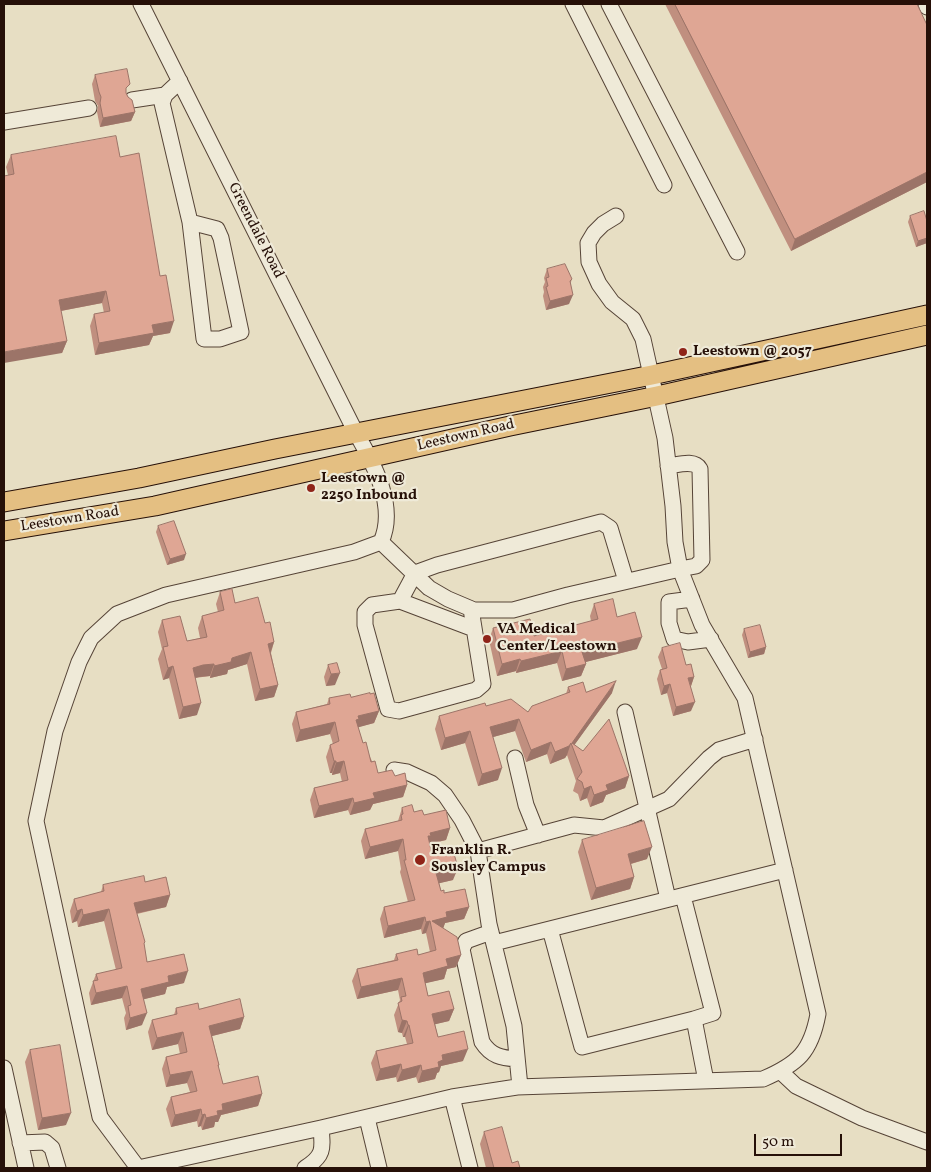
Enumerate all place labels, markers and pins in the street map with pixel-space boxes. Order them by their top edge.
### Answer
place label: Leestown @ 2057 [693,343,812,361]
marker: Leestown @ 2057 [677,346,689,358]
place label: Leestown @ 2250 Inbound [321,470,417,505]
marker: Leestown @ 2250 Inbound [305,482,317,494]
place label: VA Medical Center/Leestown [497,621,617,656]
marker: VA Medical Center/Leestown [481,633,493,645]
place label: Franklin R. Sousley Campus [431,842,546,877]
marker: Franklin R. Sousley Campus [413,853,427,867]

